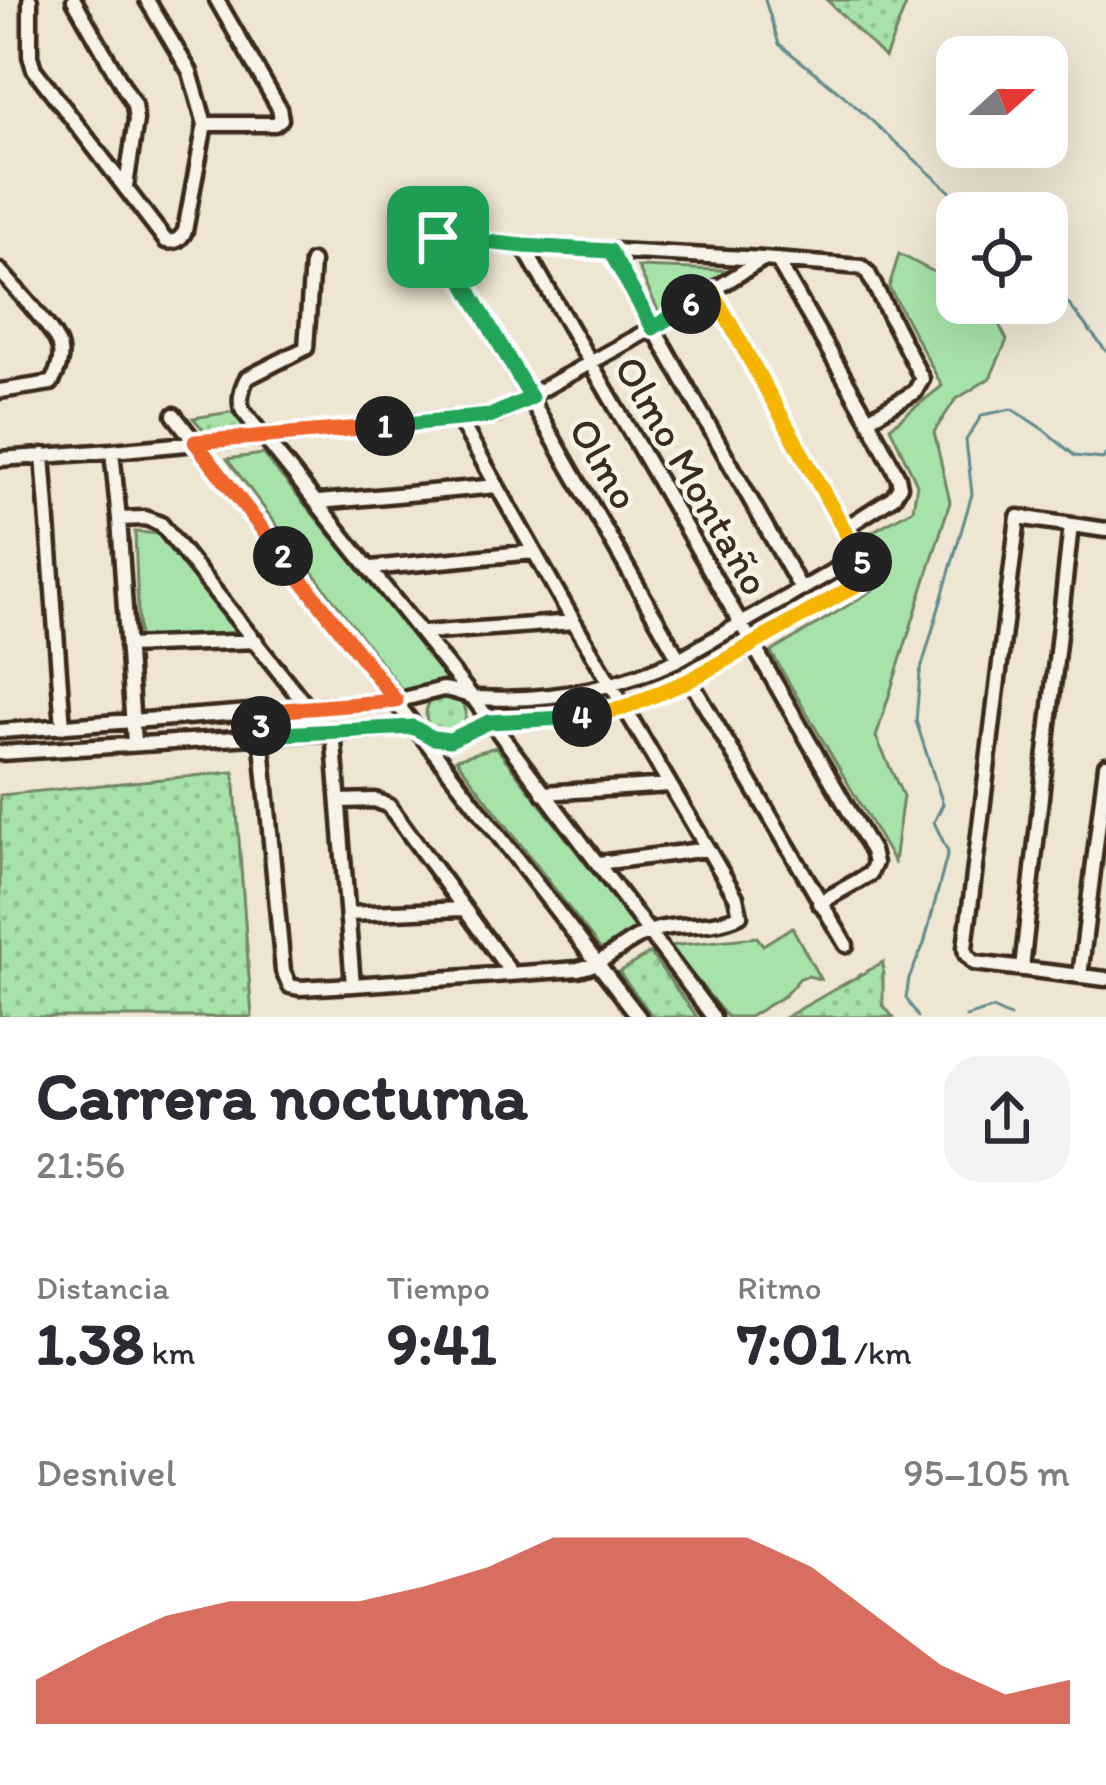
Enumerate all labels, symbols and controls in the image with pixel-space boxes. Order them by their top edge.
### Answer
north arrow [936,36,1068,168]
map controls [936,36,1068,324]
pin [387,186,489,288]
button: locate [936,192,1068,324]
icon: arrive [405,204,471,270]
pin: 6 [661,274,721,334]
text: 6 [682,284,700,323]
street label: Olmo Montaño [603,346,782,604]
pin: 1 [355,396,415,456]
text: 1 [377,406,393,445]
street label: Olmo [558,408,651,518]
pin: 2 [253,526,313,586]
pin: 5 [832,532,892,592]
text: 2 [274,536,292,575]
text: 5 [853,542,871,581]
pin: 4 [552,687,612,747]
pin: 3 [231,696,291,756]
text: 4 [572,697,592,736]
text: 3 [252,706,270,745]
text: Carrera nocturna [36,1056,528,1136]
button: share [944,1056,1070,1182]
text: 21:56 [36,1141,125,1188]
text: Distancia [36,1268,169,1307]
text: Tiempo [387,1268,490,1307]
text: Ritmo [737,1268,821,1307]
text: 1.38 [36,1307,144,1379]
text: 9:41 [387,1307,497,1379]
text: 7:01 [737,1307,847,1379]
text: km [144,1333,195,1372]
text: /km [847,1333,912,1372]
text: Desnivel [36,1449,176,1496]
text: 95–105 m [903,1449,1070,1496]

